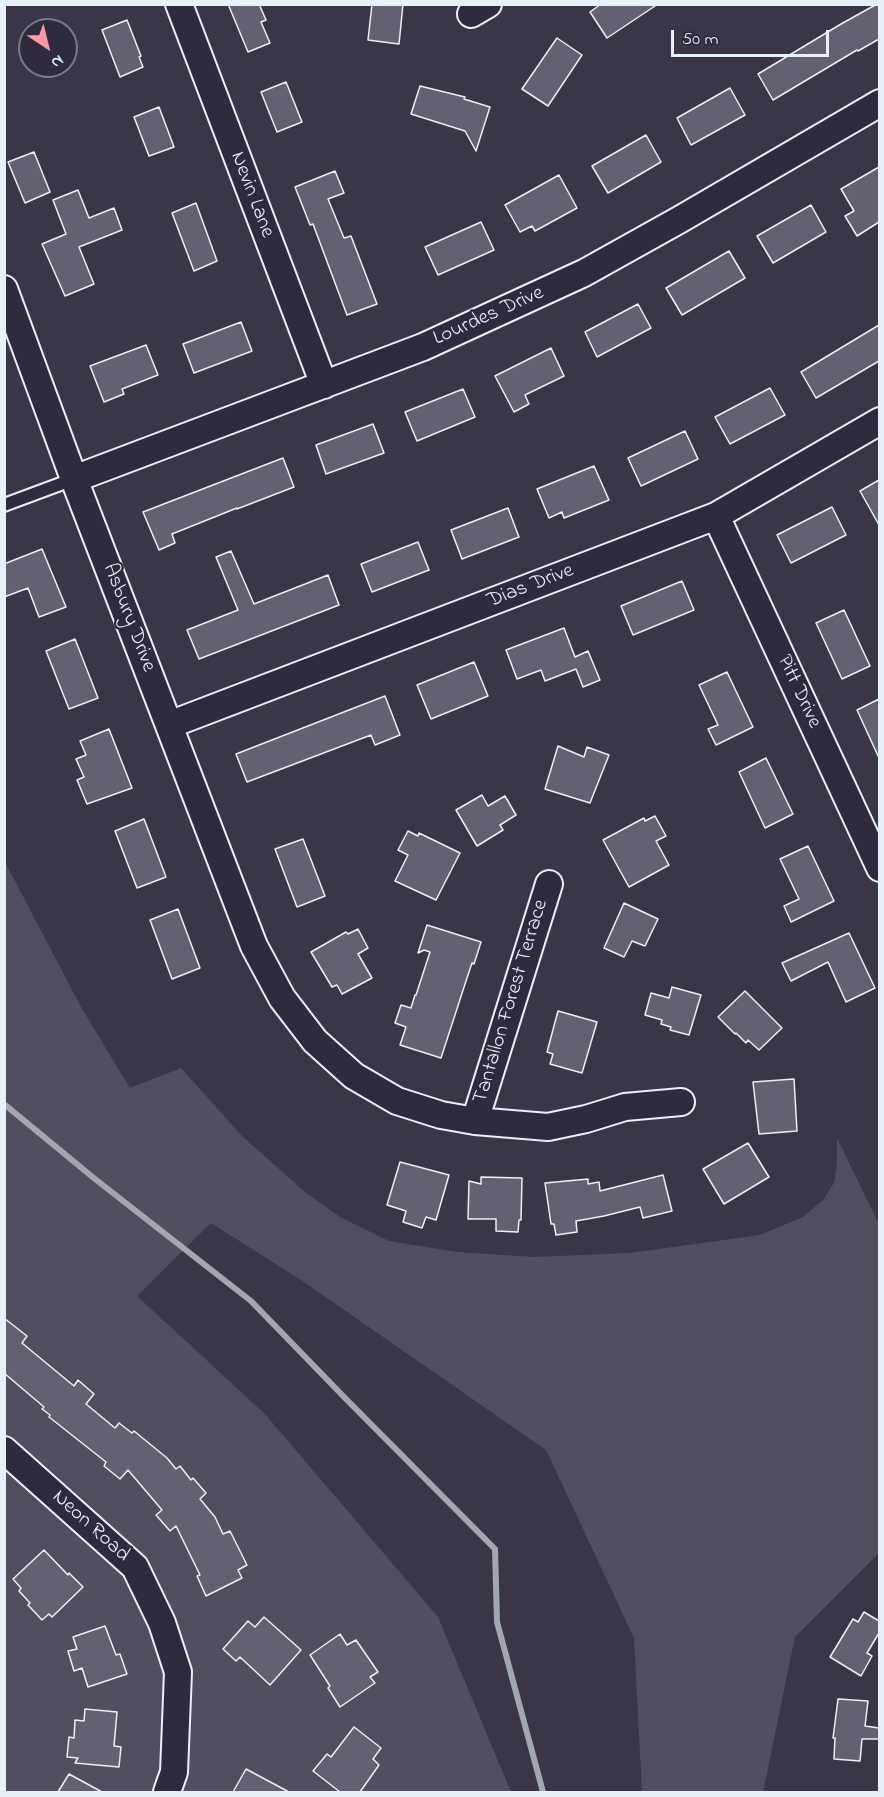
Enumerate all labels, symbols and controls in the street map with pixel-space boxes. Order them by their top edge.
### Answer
north arrow [18,18,78,78]
scale bar [674,18,832,56]
text: 50 m [682,27,719,53]
text: N [46,48,68,74]
street label: Nevin Lane [223,149,279,241]
street label: Lourdes Drive [430,281,548,353]
street label: Dias Drive [484,559,578,615]
street label: Asbury Drive [96,560,160,676]
street label: Pitt Drive [770,651,826,733]
street label: Tantallon Forest Terrace [469,897,555,1107]
street label: Neon Road [46,1486,134,1568]

